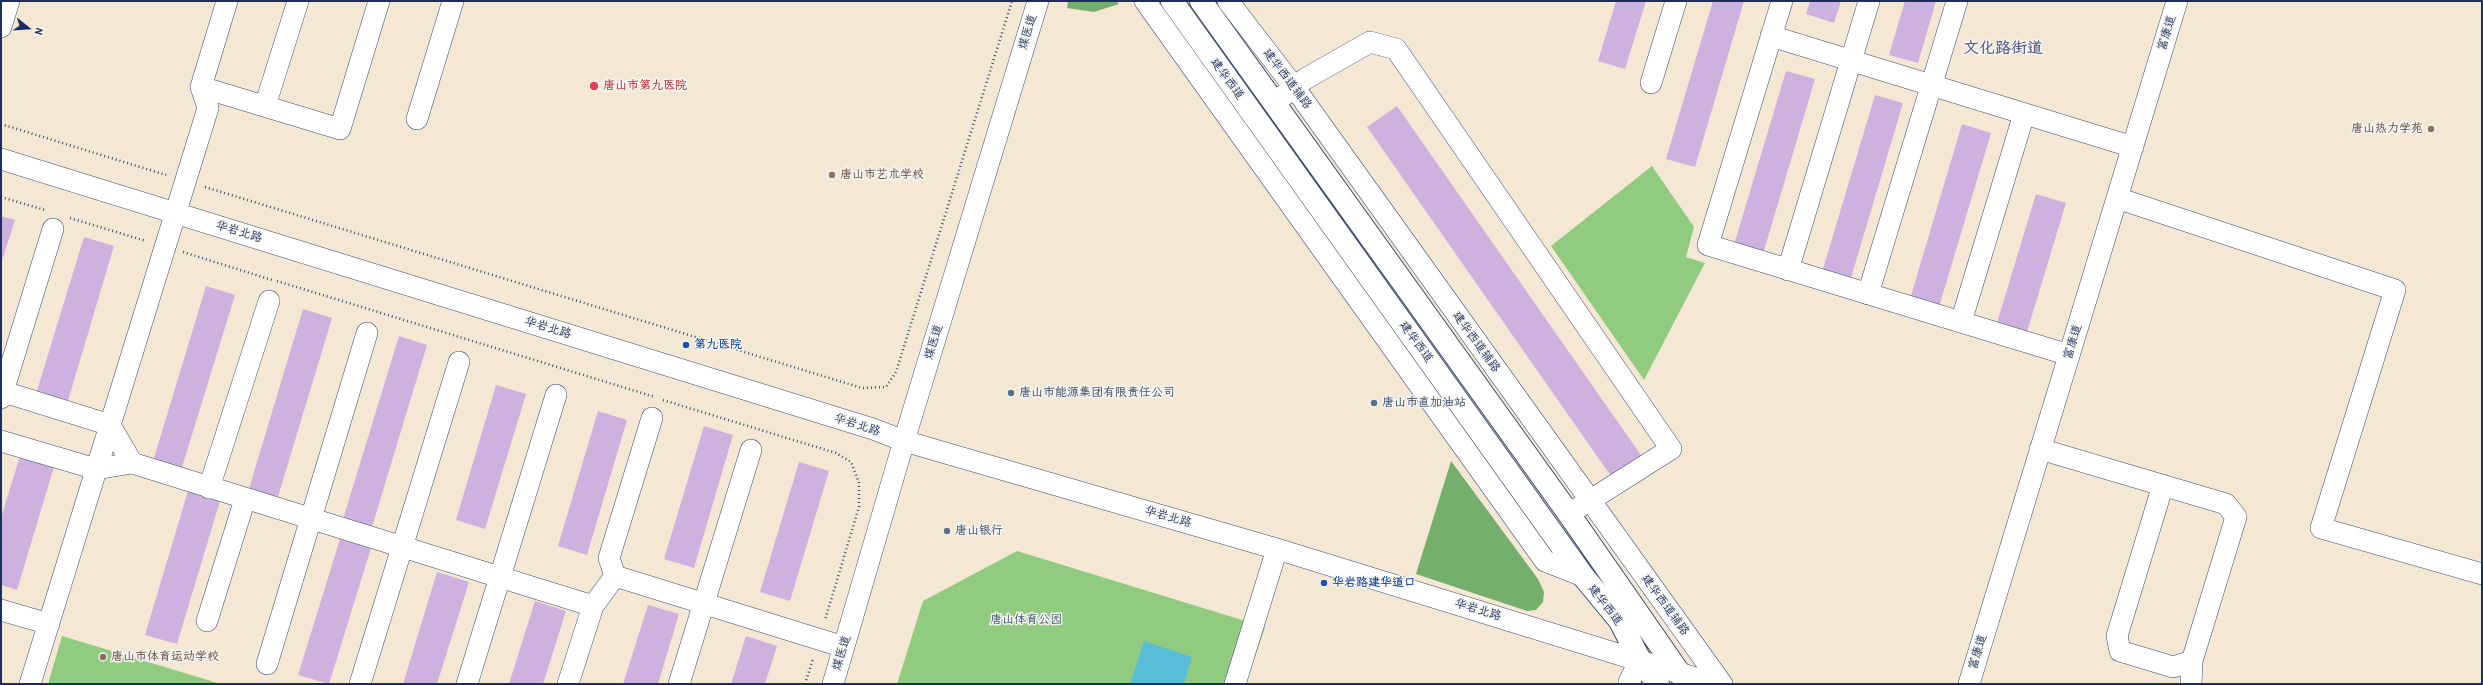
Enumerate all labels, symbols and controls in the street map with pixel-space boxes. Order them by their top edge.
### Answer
north arrow [8,8,48,48]
street label: 煤医道 [1016,13,1040,51]
street label: 富康道 [2155,14,2179,52]
text: N [32,27,47,36]
district label: 文化路街道 [1963,39,2043,59]
street label: 建华西道辅路 [1260,46,1314,112]
street label: 建华西道 [1207,55,1247,103]
place label: 唐山市第九医院 [603,79,687,93]
marker: 唐山市第九医院 [588,80,600,92]
place label: 唐山热力学苑 [2351,122,2423,136]
marker: 唐山热力学苑 [2426,124,2436,134]
place label: 唐山市艺术学校 [840,168,924,182]
marker: 唐山市艺术学校 [827,170,837,180]
street label: 华岩北路 [214,218,264,246]
street label: 建华西道辅路 [1449,309,1503,375]
street label: 华岩北路 [523,314,573,342]
street label: 建华西道 [1396,318,1436,366]
street label: 煤医道 [922,323,946,361]
street label: 富康道 [2061,323,2085,361]
place label: 第九医院 [694,338,742,352]
marker: 第九医院 [681,340,691,350]
place label: 唐山市能源集团有限责任公司 [1019,386,1175,400]
marker: 唐山市能源集团有限责任公司 [1006,388,1016,398]
place label: 唐山市直加油站 [1382,396,1466,410]
marker: 唐山市直加油站 [1369,398,1379,408]
street label: 华岩北路 [832,411,882,439]
street label: 华岩北路 [1143,503,1193,531]
place label: 唐山银行 [955,524,1003,538]
marker: 唐山银行 [942,526,952,536]
street label: 建华西道辅路 [1638,572,1692,638]
place label: 华岩路建华道口 [1332,576,1416,590]
marker: 华岩路建华道口 [1319,578,1329,588]
street label: 建华西道 [1585,582,1625,628]
street label: 华岩北路 [1453,596,1503,624]
park label: 唐山体育公园 [990,613,1062,627]
street label: 富康道 [1966,633,1990,671]
street label: 煤医道 [830,634,854,672]
place label: 唐山市体育运动学校 [111,650,219,664]
marker: 唐山市体育运动学校 [98,652,108,662]

